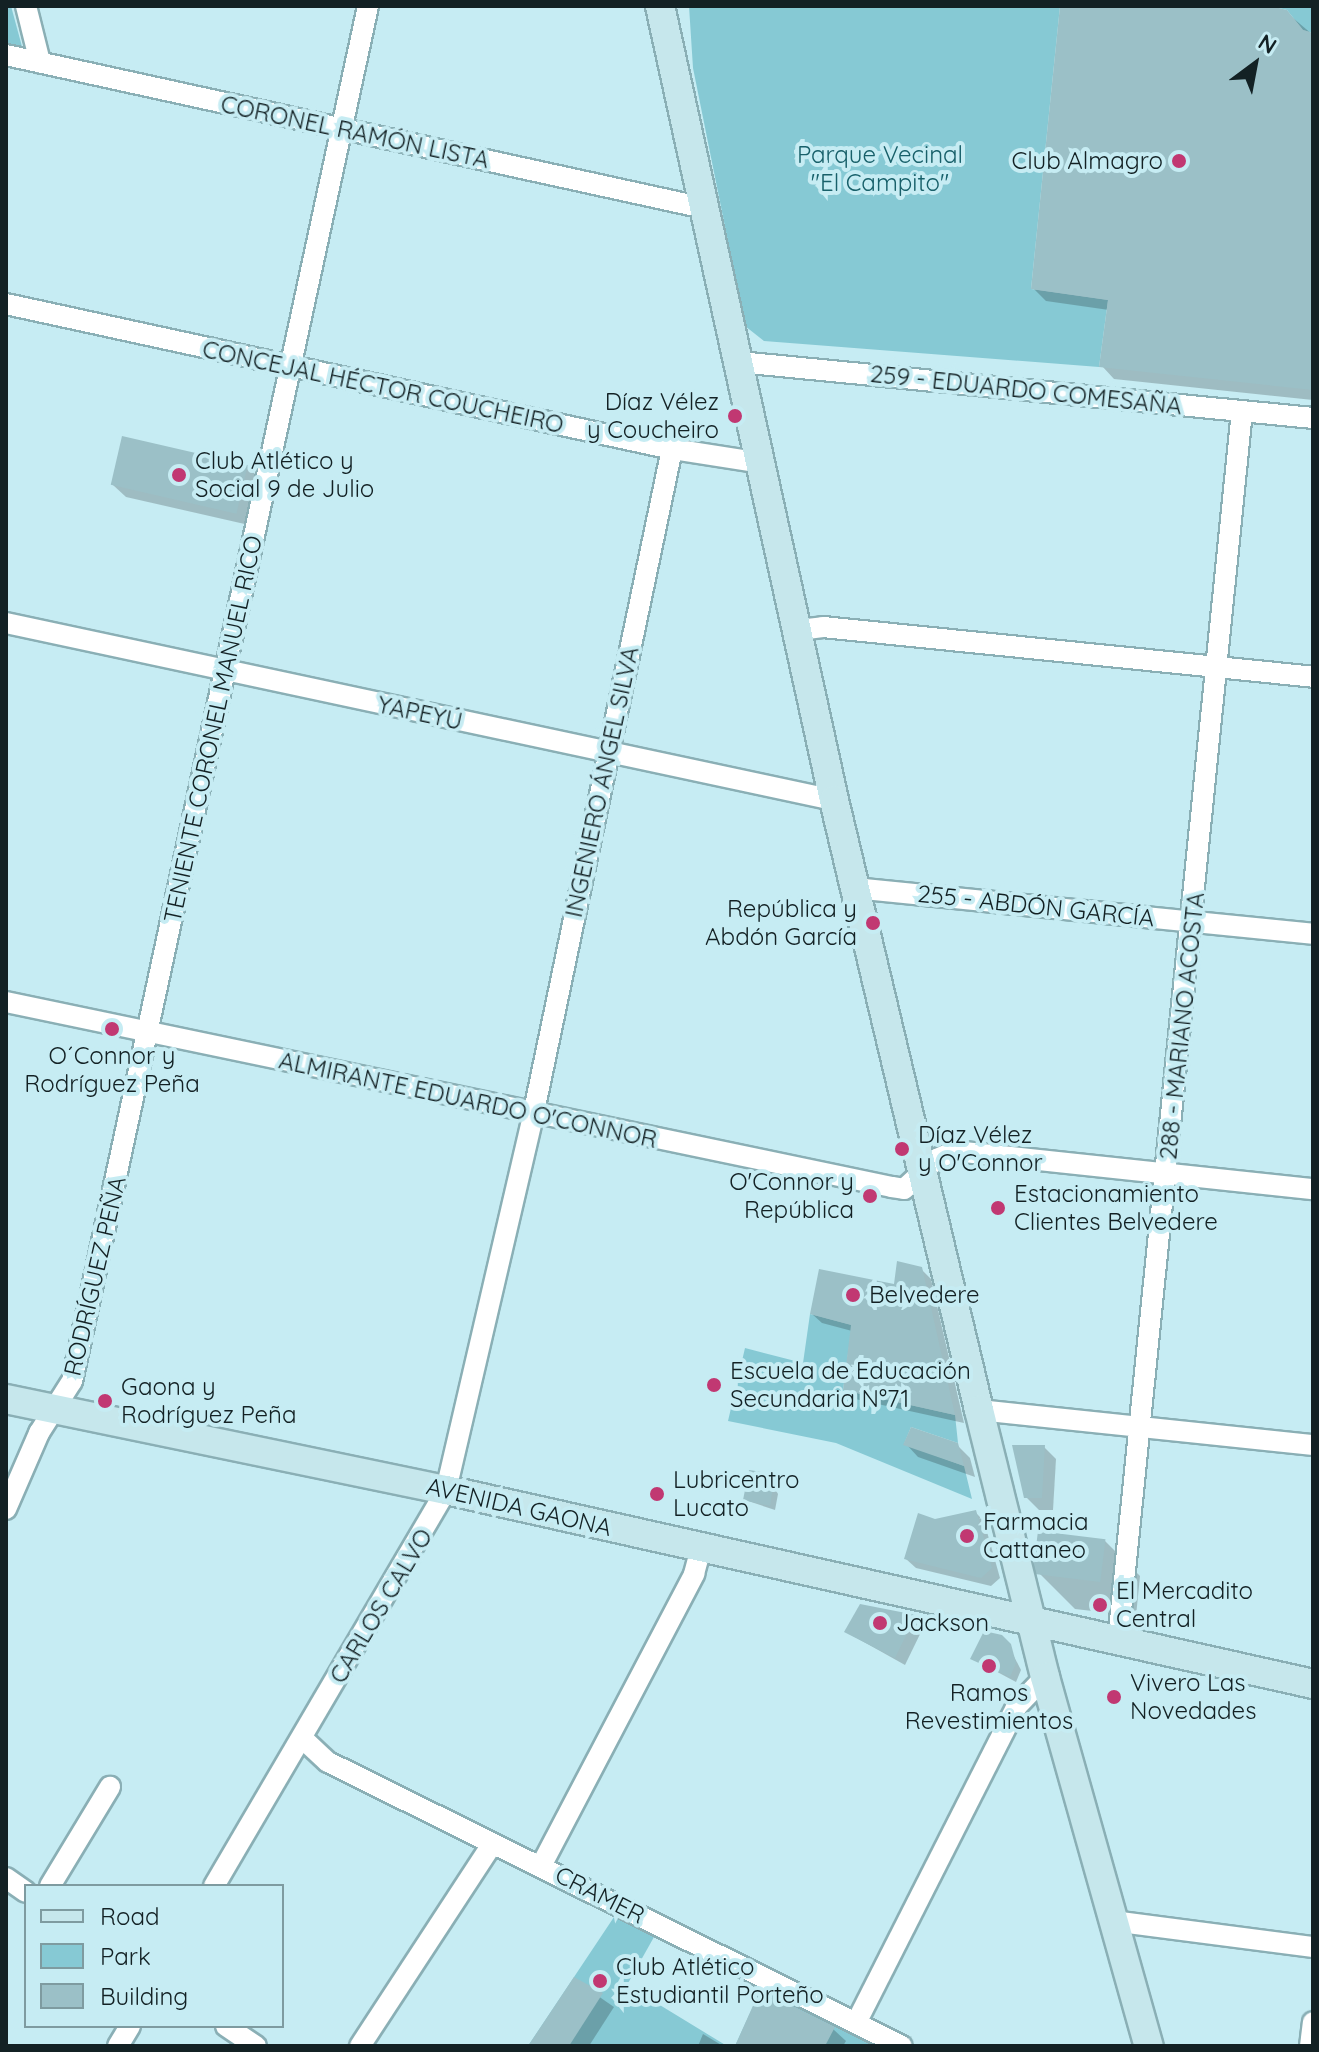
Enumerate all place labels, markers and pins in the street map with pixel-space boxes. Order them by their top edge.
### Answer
place label: Club Almagro [1012,147,1163,175]
marker: Club Almagro [1170,152,1188,170]
place label: Díaz Vélez y Coucheiro [587,388,719,444]
marker: Díaz Vélez y Coucheiro [726,407,744,425]
place label: Club Atlético y Social 9 de Julio [195,447,374,503]
marker: Club Atlético y Social 9 de Julio [170,466,188,484]
place label: República y Abdón García [705,895,857,951]
marker: República y Abdón García [864,914,882,932]
marker: O´Connor y Rodríguez Peña [103,1020,121,1038]
place label: O´Connor y Rodríguez Peña [24,1042,200,1098]
place label: Díaz Vélez y O'Connor [918,1121,1043,1177]
marker: Díaz Vélez y O'Connor [893,1140,911,1158]
place label: O'Connor y República [729,1168,854,1224]
place label: Estacionamiento Clientes Belvedere [1014,1180,1218,1236]
marker: O'Connor y República [861,1187,879,1205]
marker: Estacionamiento Clientes Belvedere [989,1199,1007,1217]
place label: Belvedere [869,1281,980,1309]
marker: Belvedere [844,1286,862,1304]
place label: Escuela de Educación Secundaria N°71 [730,1357,971,1413]
place label: Gaona y Rodríguez Peña [121,1373,296,1429]
marker: Escuela de Educación Secundaria N°71 [705,1376,723,1394]
marker: Gaona y Rodríguez Peña [96,1392,114,1410]
place label: Lubricentro Lucato [673,1466,800,1522]
marker: Lubricentro Lucato [648,1485,666,1503]
place label: Farmacia Cattaneo [983,1508,1088,1564]
marker: Farmacia Cattaneo [958,1527,976,1545]
place label: El Mercadito Central [1116,1577,1253,1633]
marker: El Mercadito Central [1091,1596,1109,1614]
place label: Jackson [896,1609,989,1637]
marker: Jackson [871,1614,889,1632]
marker: Ramos Revestimientos [980,1657,998,1675]
place label: Vivero Las Novedades [1130,1669,1256,1725]
place label: Ramos Revestimientos [905,1679,1073,1735]
marker: Vivero Las Novedades [1105,1688,1123,1706]
place label: Club Atlético Estudiantil Porteño [616,1953,824,2009]
marker: Club Atlético Estudiantil Porteño [591,1972,609,1990]

